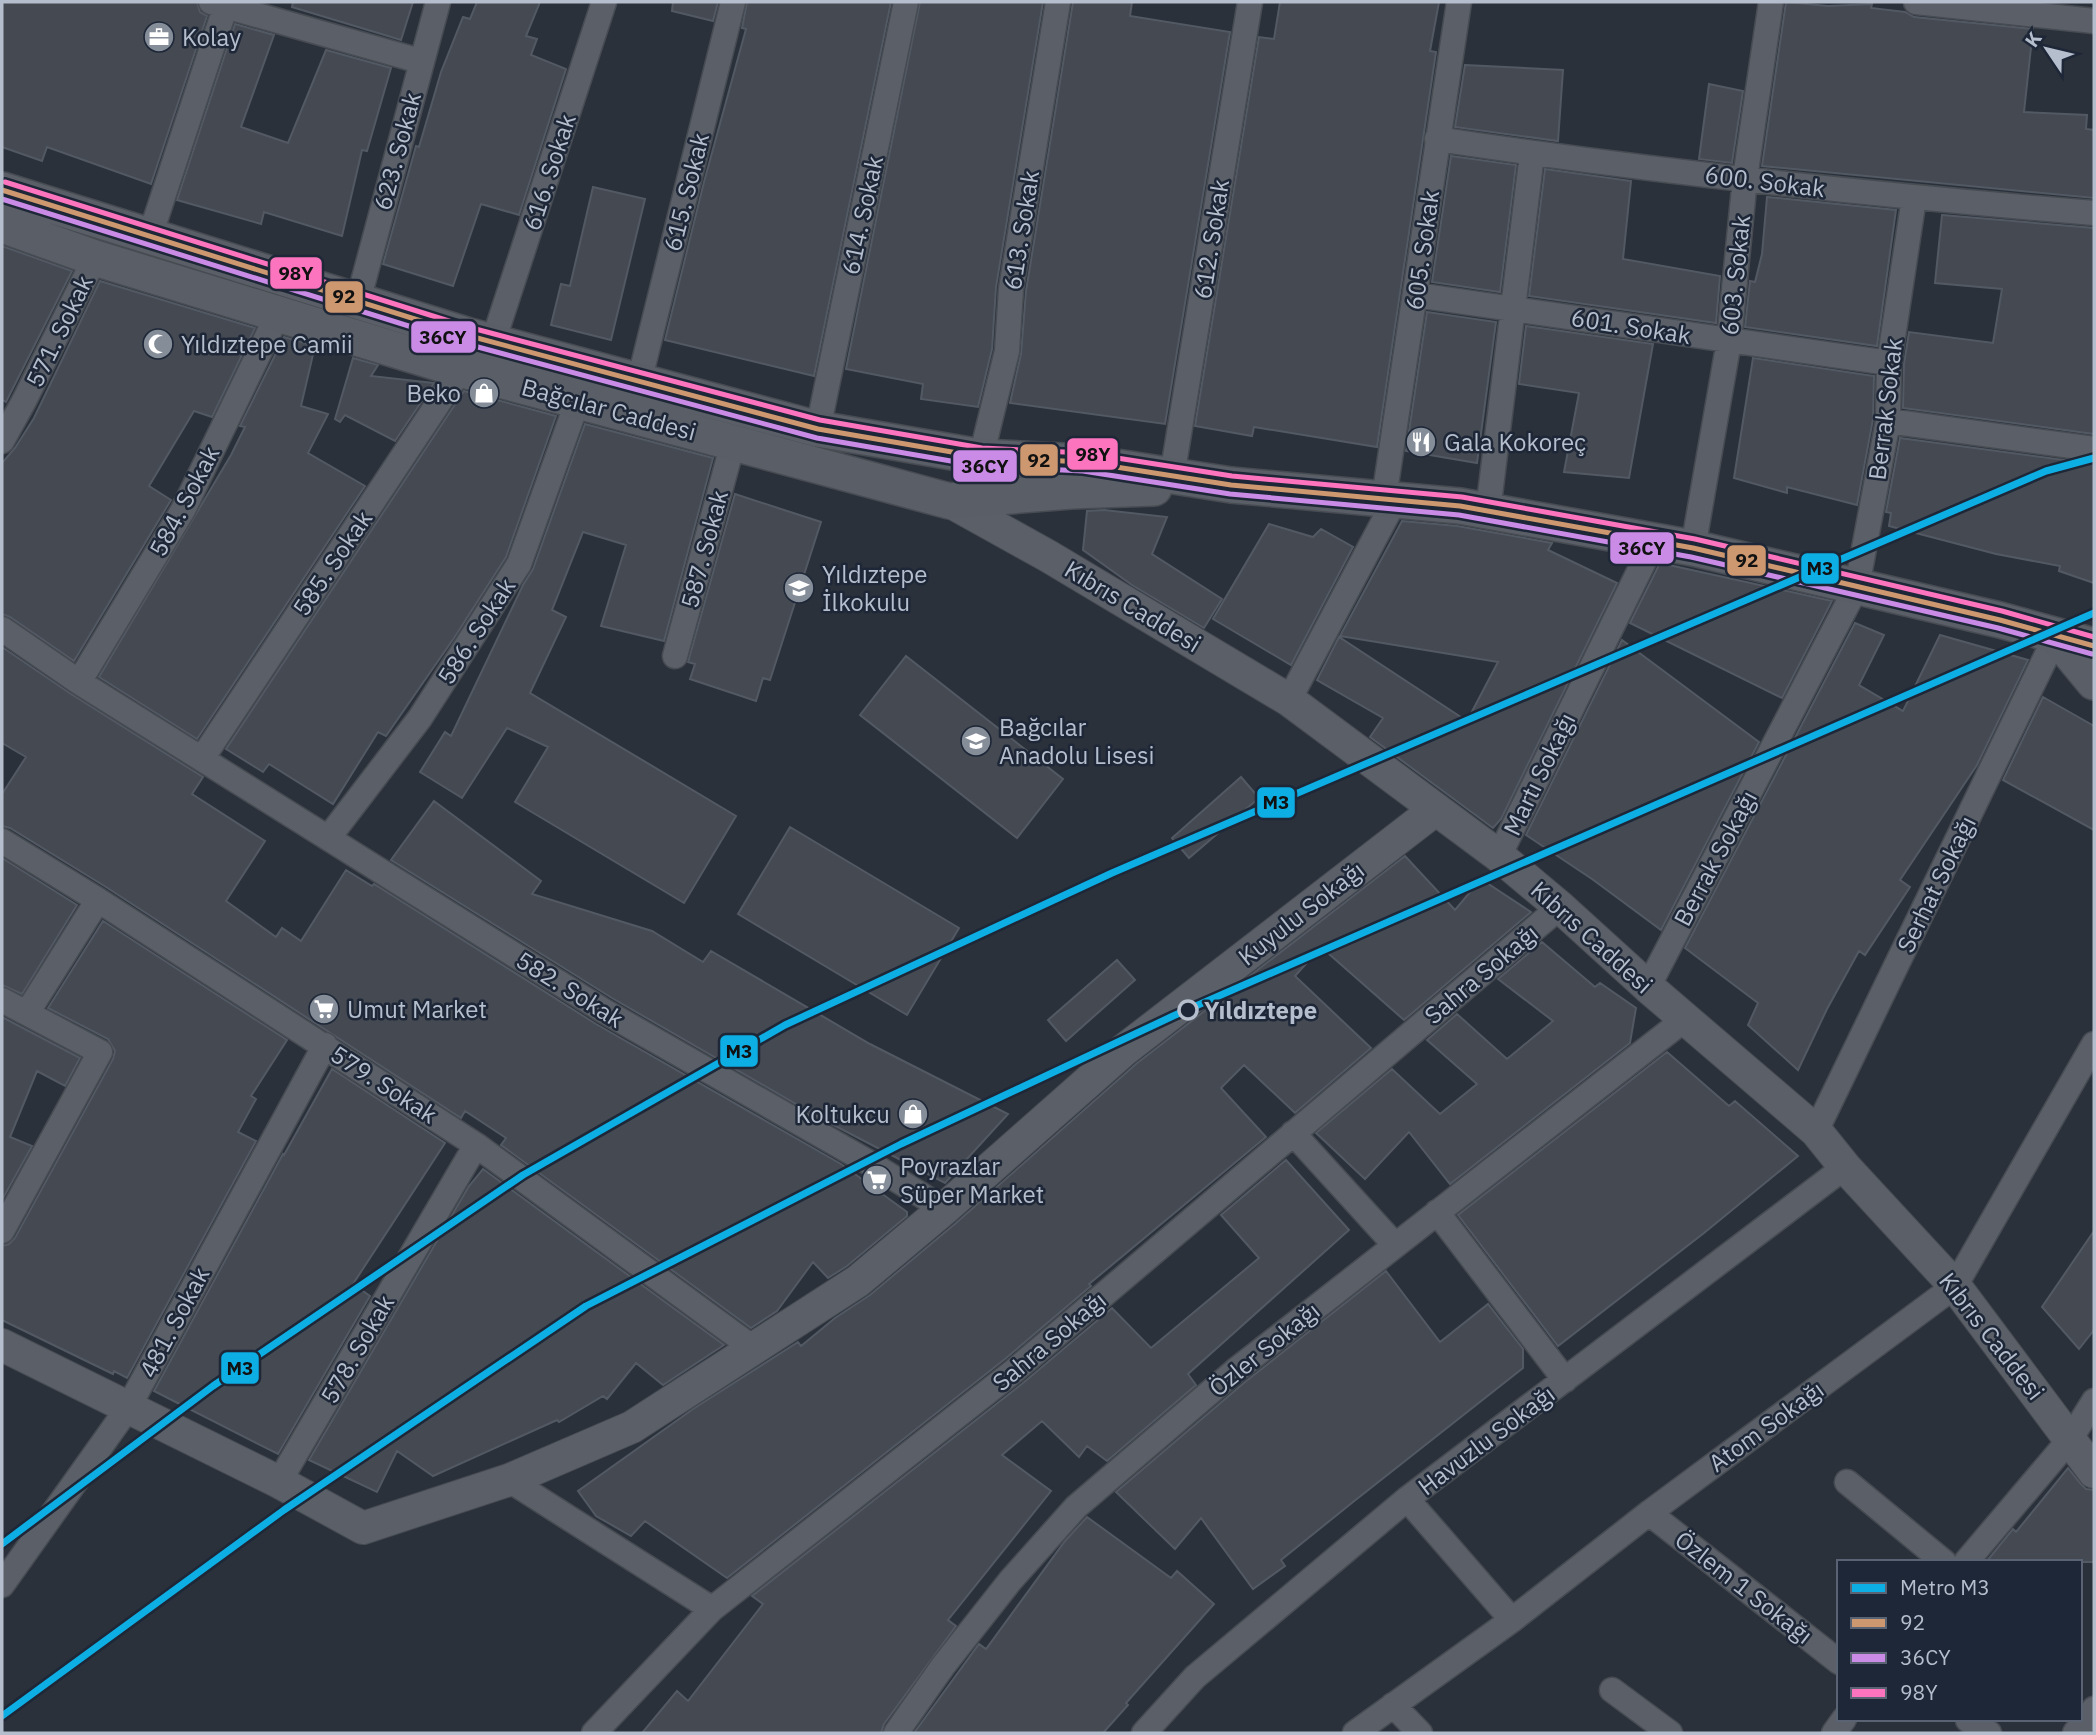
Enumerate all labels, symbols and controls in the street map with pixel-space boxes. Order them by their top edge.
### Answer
north arrow [2012,14,2082,84]
office icon: Kolay [142,20,176,54]
place label: Kolay [182,21,241,53]
text: K [2019,27,2047,52]
street label: 623. Sokak [366,88,428,213]
street label: 616. Sokak [515,109,583,234]
street label: 615. Sokak [656,129,716,254]
street label: 614. Sokak [834,152,890,277]
street label: 600. Sokak [1703,158,1827,204]
street label: 613. Sokak [996,168,1046,292]
street label: 612. Sokak [1186,177,1236,301]
street label: 605. Sokak [1398,188,1446,312]
street label: 603. Sokak [1713,213,1757,337]
line badge: 98Y [269,256,323,290]
text: 98Y [278,261,314,285]
street label: 571. Sokak [18,269,100,392]
line badge: 92 [324,280,364,314]
text: 92 [333,284,355,308]
street label: 601. Sokak [1569,301,1693,351]
line badge: 36CY [410,320,477,354]
text: 36CY [419,325,467,349]
mosque icon: Yıldıztepe Camii [141,327,175,361]
place label: Yıldıztepe Camii [181,328,353,360]
street label: Berrak Sokak [1860,336,1910,482]
street label: Bağcılar Caddesi [518,370,700,448]
shop icon: Beko [467,376,501,410]
place label: Beko [406,377,461,409]
restaurant icon: Gala Kokoreç [1404,425,1438,459]
place label: Gala Kokoreç [1444,426,1586,458]
line badge: 98Y [1066,437,1119,471]
street label: 584. Sokak [142,440,227,562]
text: 98Y [1075,442,1111,466]
line badge: 92 [1019,443,1059,477]
text: 92 [1028,448,1050,472]
line badge: 36CY [952,449,1018,483]
text: 36CY [961,454,1009,478]
street label: 587. Sokak [673,486,735,611]
street label: 585. Sokak [285,504,379,622]
line badge: 36CY [1609,531,1675,565]
text: 36CY [1618,536,1666,560]
line badge: 92 [1726,544,1767,577]
text: 92 [1736,548,1758,572]
line badge: M3 [1800,552,1840,585]
street label: Kıbrıs Caddesi [1059,553,1207,659]
text: M3 [1807,556,1833,580]
place label: Yıldıztepe İlkokulu [822,558,927,618]
street label: 586. Sokak [430,571,522,690]
school or university icon: Yıldıztepe İlkokulu [782,571,816,605]
street label: Martı Sokağı [1496,707,1582,841]
place label: Bağcılar Anadolu Lisesi [999,711,1155,771]
school or university icon: Bağcılar Anadolu Lisesi [959,724,993,758]
street label: Berrak Sokağı [1666,785,1764,931]
line badge: M3 [1256,786,1296,819]
text: M3 [1263,790,1289,814]
street label: Serhat Sokağı [1889,811,1983,957]
street label: Kuyulu Sokağı [1231,854,1371,972]
street label: Kıbrıs Caddesi [1524,874,1660,1000]
street label: Sahra Sokağı [1417,917,1545,1031]
street label: 582. Sokak [510,943,630,1035]
supermarket icon: Umut Market [307,992,341,1026]
place label: Umut Market [347,993,487,1025]
place label: Yıldıztepe [1204,994,1317,1026]
marker: Yıldıztepe [1178,1000,1198,1020]
line badge: M3 [719,1034,759,1068]
street label: 579. Sokak [325,1038,444,1130]
text: M3 [726,1039,752,1063]
shop icon: Koltukcu [896,1097,930,1131]
place label: Koltukcu [796,1098,890,1130]
place label: Poyrazlar Süper Market [900,1150,1044,1210]
supermarket icon: Poyrazlar Süper Market [860,1163,894,1197]
street label: 481. Sokak [132,1261,217,1383]
street label: Kıbrıs Caddesi [1932,1266,2052,1406]
street label: Sahra Sokağı [985,1284,1113,1398]
street label: 578. Sokak [313,1288,401,1409]
street label: Özler Sokağı [1202,1294,1326,1404]
line badge: M3 [220,1351,260,1385]
text: M3 [227,1356,253,1380]
street label: Atom Sokağı [1702,1373,1830,1479]
street label: Havuzlu Sokağı [1411,1378,1561,1502]
street label: Özlem 1 Sokağı [1669,1523,1819,1651]
legend [1837,1560,2082,1721]
text: Metro M3 [1900,1573,1990,1601]
text: 92 [1900,1608,1925,1636]
text: 36CY [1900,1643,1951,1671]
text: 98Y [1900,1678,1938,1706]

